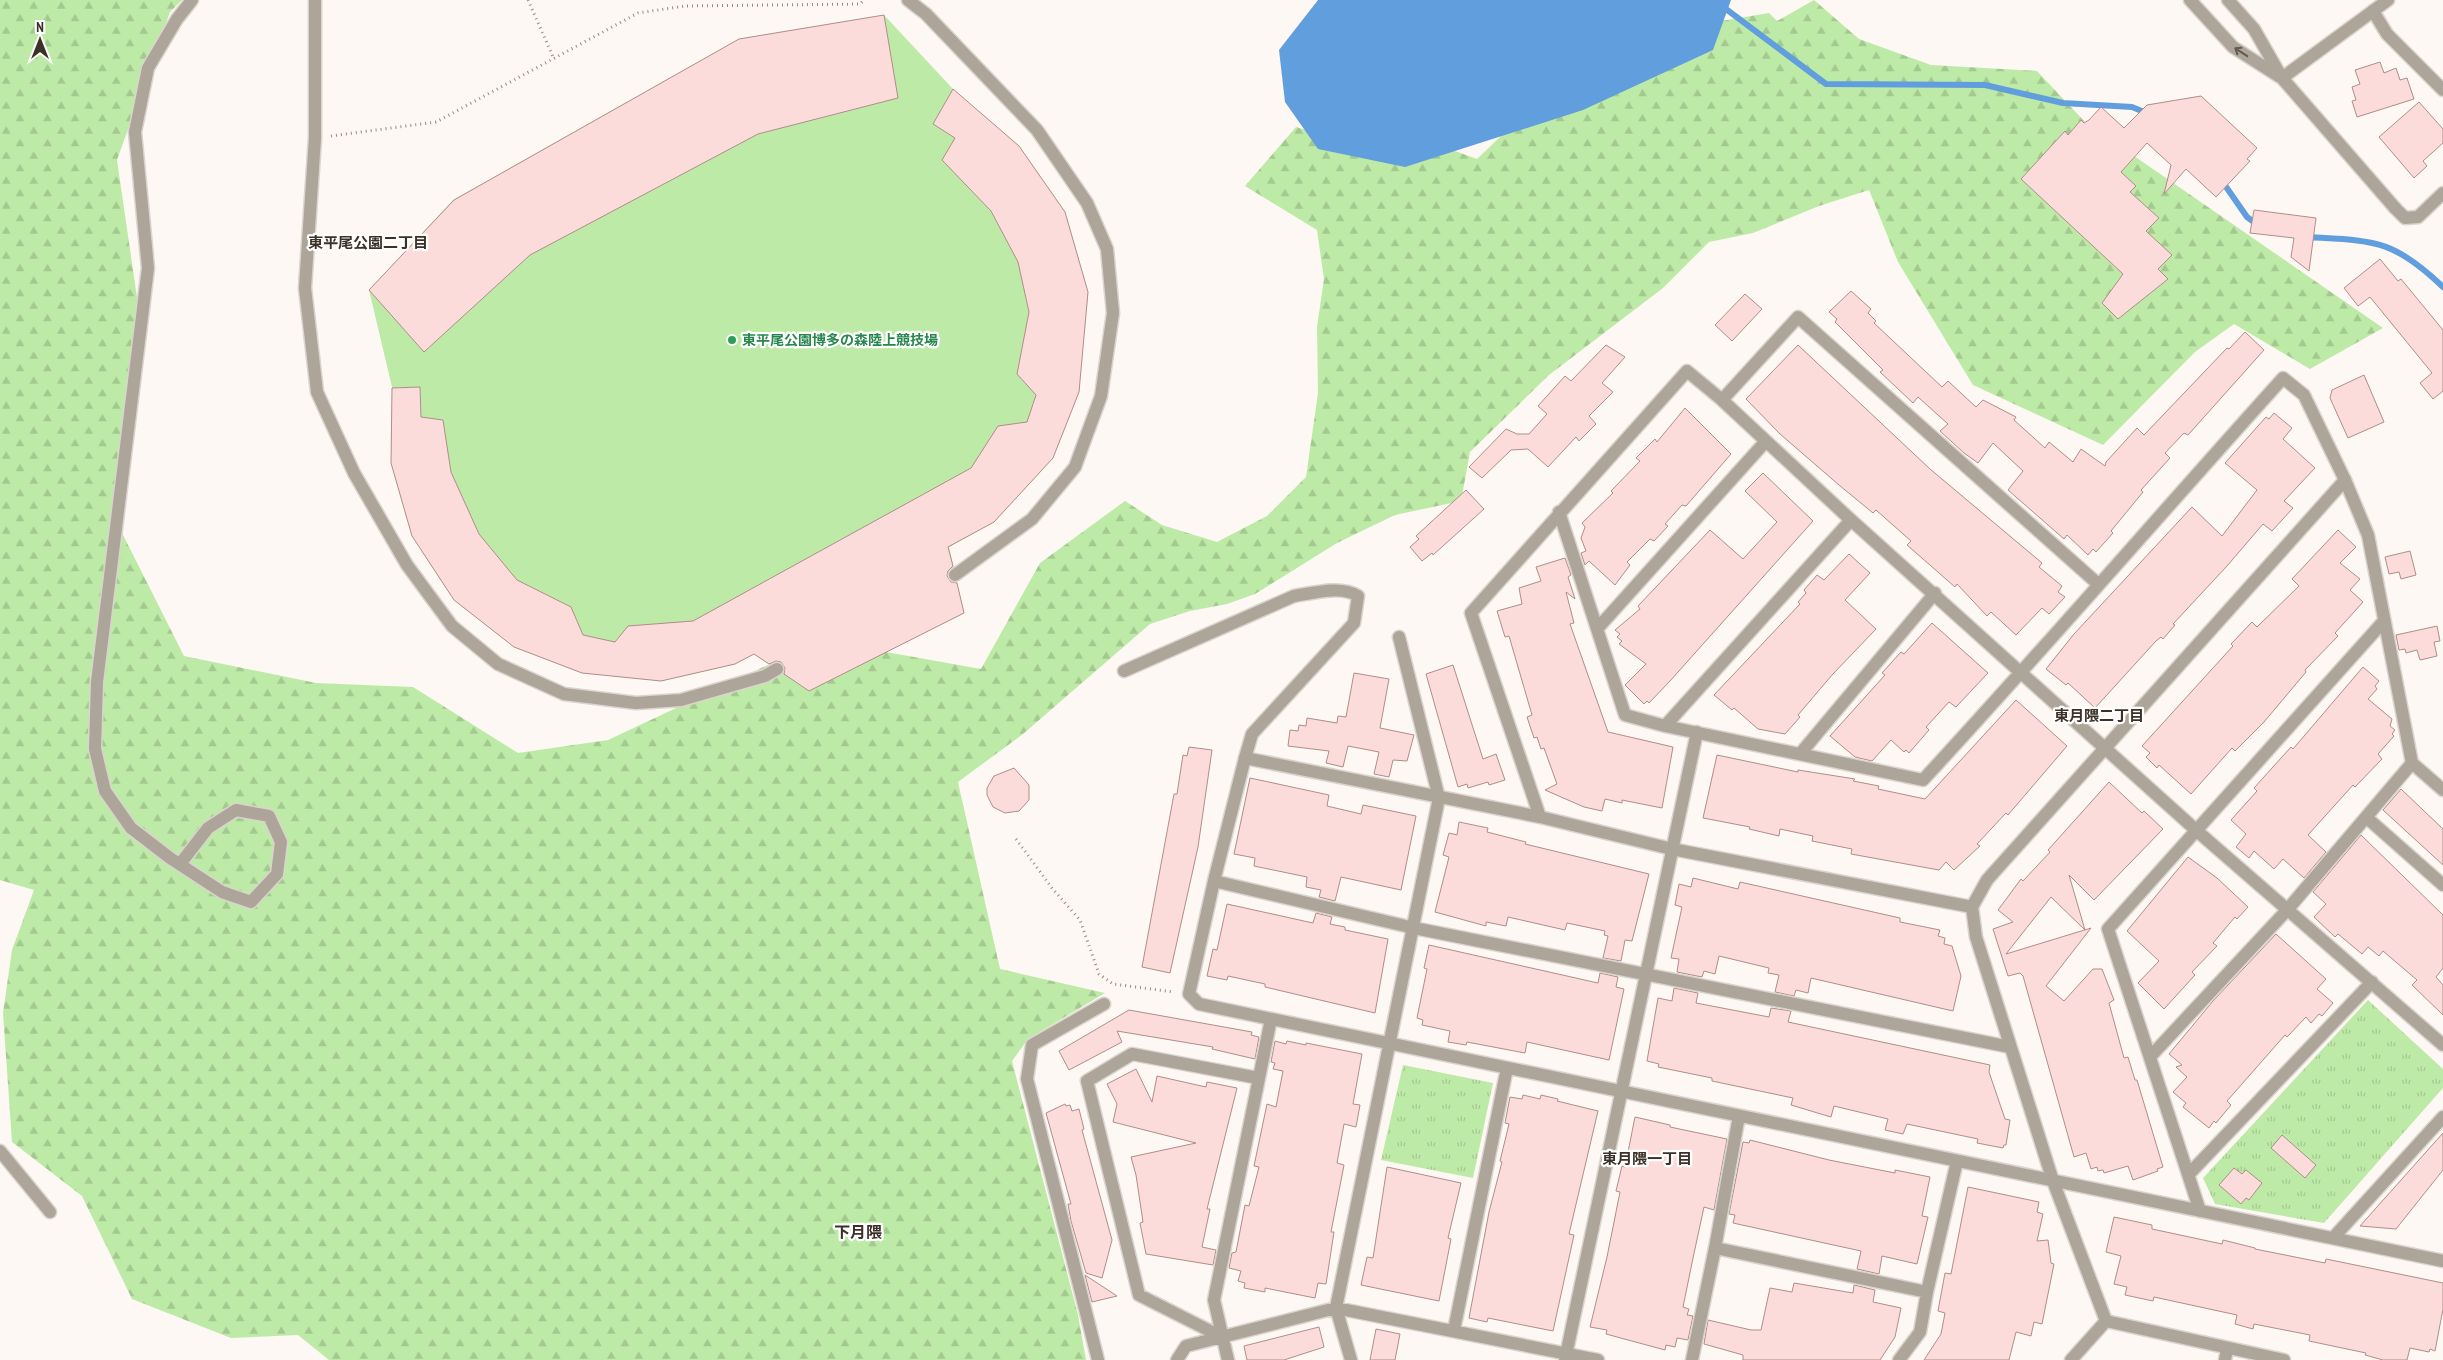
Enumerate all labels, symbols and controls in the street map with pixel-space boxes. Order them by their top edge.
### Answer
north arrow [15,15,65,65]
text: N [36,18,44,36]
one-way arrow [2234,47,2248,57]
district label: 東平尾公園二丁目 [308,233,428,252]
place label: 東平尾公園博多の森陸上競技場 [742,331,938,349]
marker: 東平尾公園博多の森陸上競技場 [726,334,738,346]
district label: 東月隈二丁目 [2054,706,2144,725]
district label: 東月隈一丁目 [1602,1149,1692,1168]
district label: 下月隈 [834,1222,882,1242]

